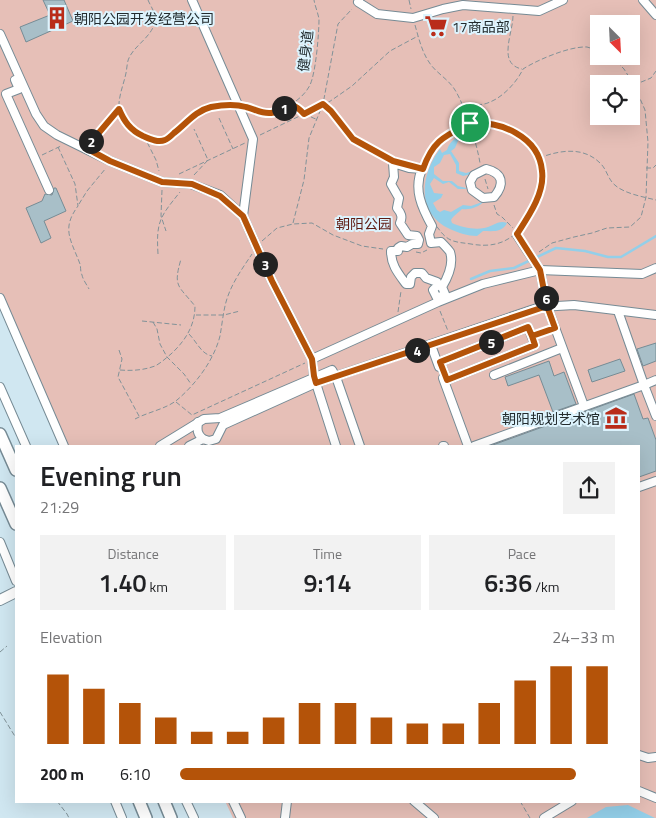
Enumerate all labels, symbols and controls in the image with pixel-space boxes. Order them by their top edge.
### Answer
building icon: 朝阳公园开发经营公司 [44,5,70,31]
place label: 朝阳公园开发经营公司 [74,8,214,29]
supermarket icon: 17商品部 [423,13,449,39]
north arrow [590,15,640,65]
map controls [590,15,640,125]
place label: 17商品部 [452,16,510,37]
street label: 健身道 [292,29,318,73]
button: locate [590,75,640,125]
pin: 1 [272,96,296,120]
text: 1 [281,98,288,119]
pin [449,102,491,144]
icon: arrive [456,109,484,137]
pin: 2 [78,128,104,154]
text: 2 [88,131,95,152]
park label: 朝阳公园 [336,213,392,234]
pin: 3 [252,252,278,276]
text: 3 [262,254,269,275]
pin: 6 [534,286,558,310]
text: 6 [543,288,550,309]
pin: 5 [478,330,504,354]
text: 5 [488,332,495,353]
pin: 4 [404,338,430,362]
text: 4 [414,340,421,361]
museum icon: 朝阳规划艺术馆 [603,405,629,431]
place label: 朝阳规划艺术馆 [502,408,600,429]
text: Evening run [40,454,182,497]
button: share [563,462,615,514]
text: 21:29 [40,495,79,519]
text: Distance [108,543,159,564]
text: Time [313,543,342,564]
text: Pace [508,543,536,564]
text: 1.40 [98,564,146,602]
text: 9:14 [304,564,351,602]
text: 6:36 [484,564,532,602]
text: km [146,576,168,597]
text: /km [532,576,559,597]
text: Elevation [40,625,102,649]
text: 24–33 m [552,625,615,649]
text: 200 m [40,762,84,786]
text: 6:10 [120,762,150,786]

